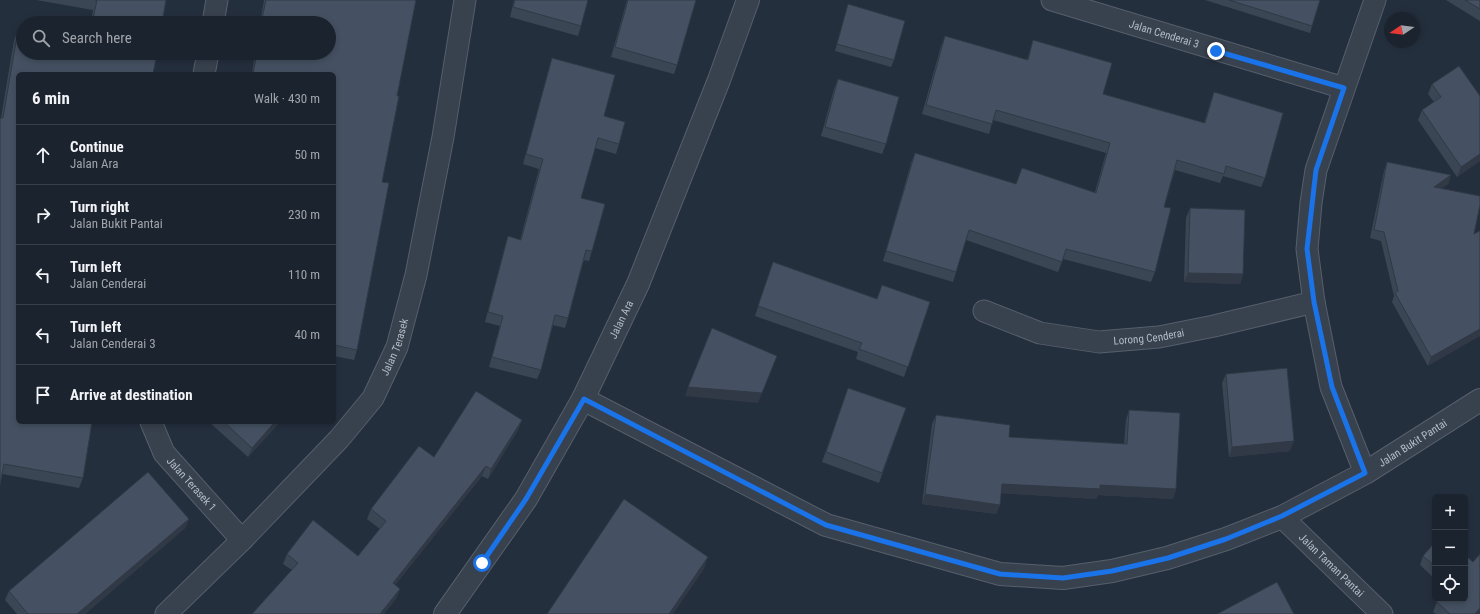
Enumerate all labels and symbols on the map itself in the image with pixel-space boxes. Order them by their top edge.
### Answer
north arrow [1384,12,1420,48]
street label: Jalan Cenderai 3 [1127,17,1201,50]
route end [1207,42,1225,60]
street label: Jalan Ara [606,298,636,341]
street label: Jalan Terasek [378,317,411,378]
street label: Lorong Cenderai [1113,326,1185,347]
street label: Jalan Bukit Pantai [1376,416,1449,469]
street label: Jalan Terasek 1 [164,454,219,513]
street label: Jalan Taman Pantai [1296,531,1367,600]
route start [473,554,491,572]

